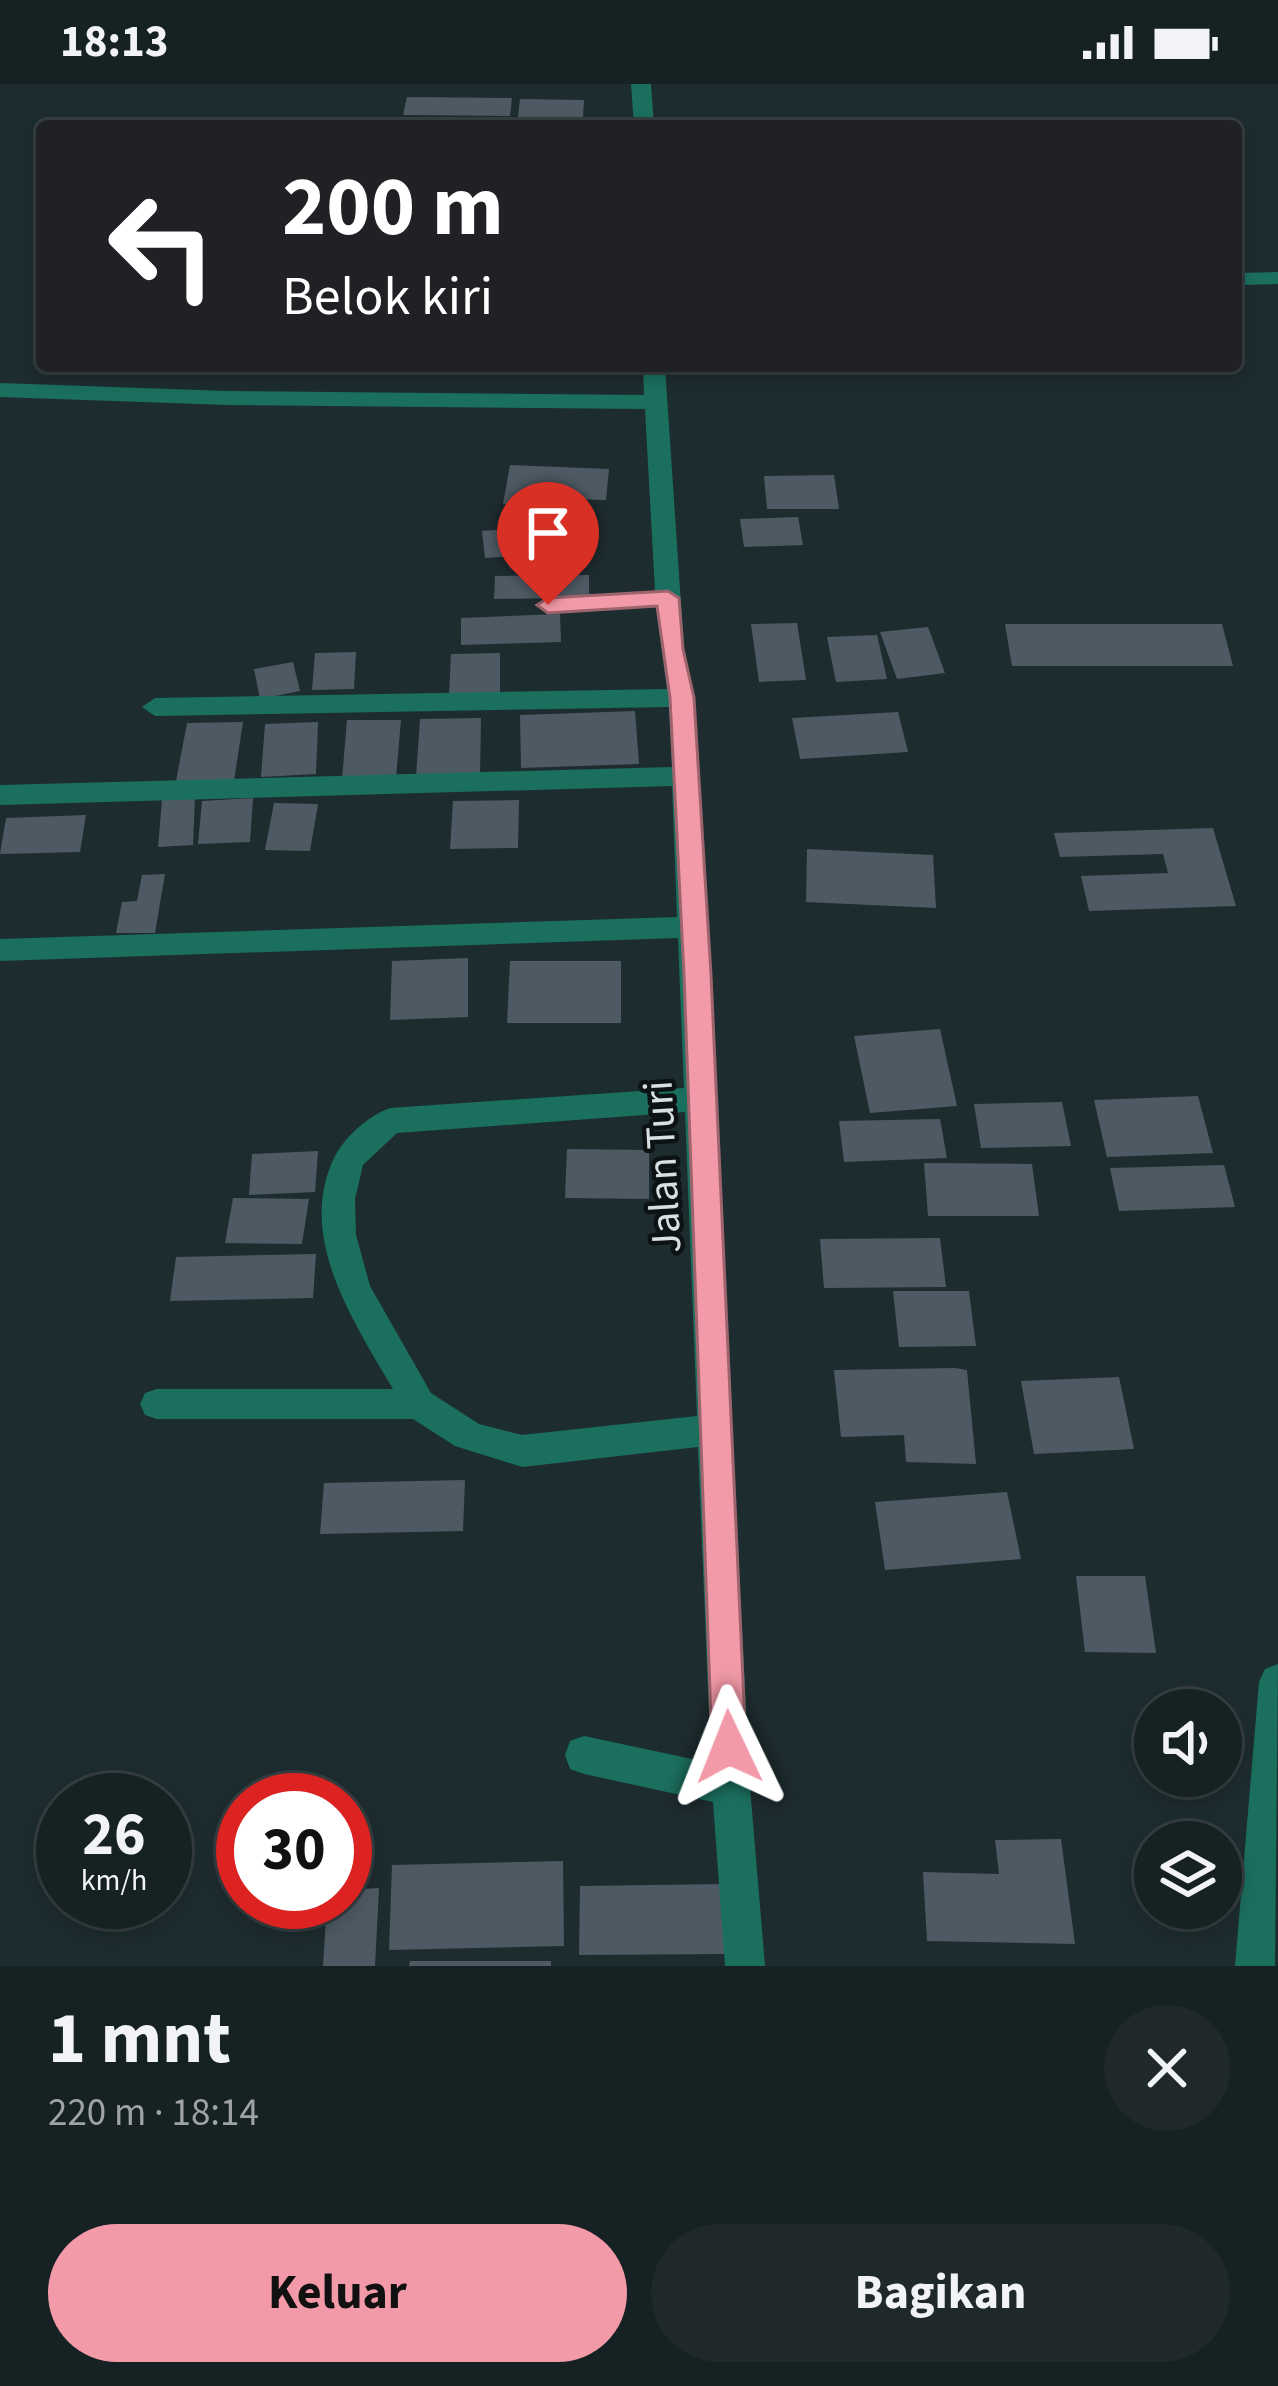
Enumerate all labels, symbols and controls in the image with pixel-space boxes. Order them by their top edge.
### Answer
text: 18:13 [60,10,169,74]
text: 200 m [282,148,504,268]
icon: left [84,168,240,324]
text: Belok kiri [282,259,493,336]
pin [497,482,599,605]
icon: arrive [515,500,581,566]
street label: Jalan Turi [629,1079,697,1255]
position arrow [666,1684,792,1810]
map controls [1134,1689,1242,1929]
button: sound [1134,1689,1242,1797]
speed limit sign: 30 [216,1773,372,1929]
text: 26 [82,1793,146,1878]
button: layers [1134,1821,1242,1929]
text: km/h [81,1859,147,1902]
text: 1 mnt [48,1988,231,2091]
button: close [1104,2005,1230,2131]
text: 220 m · 18:14 [48,2085,259,2141]
button: Keluar [48,2224,627,2362]
button: Bagikan [651,2224,1230,2362]

